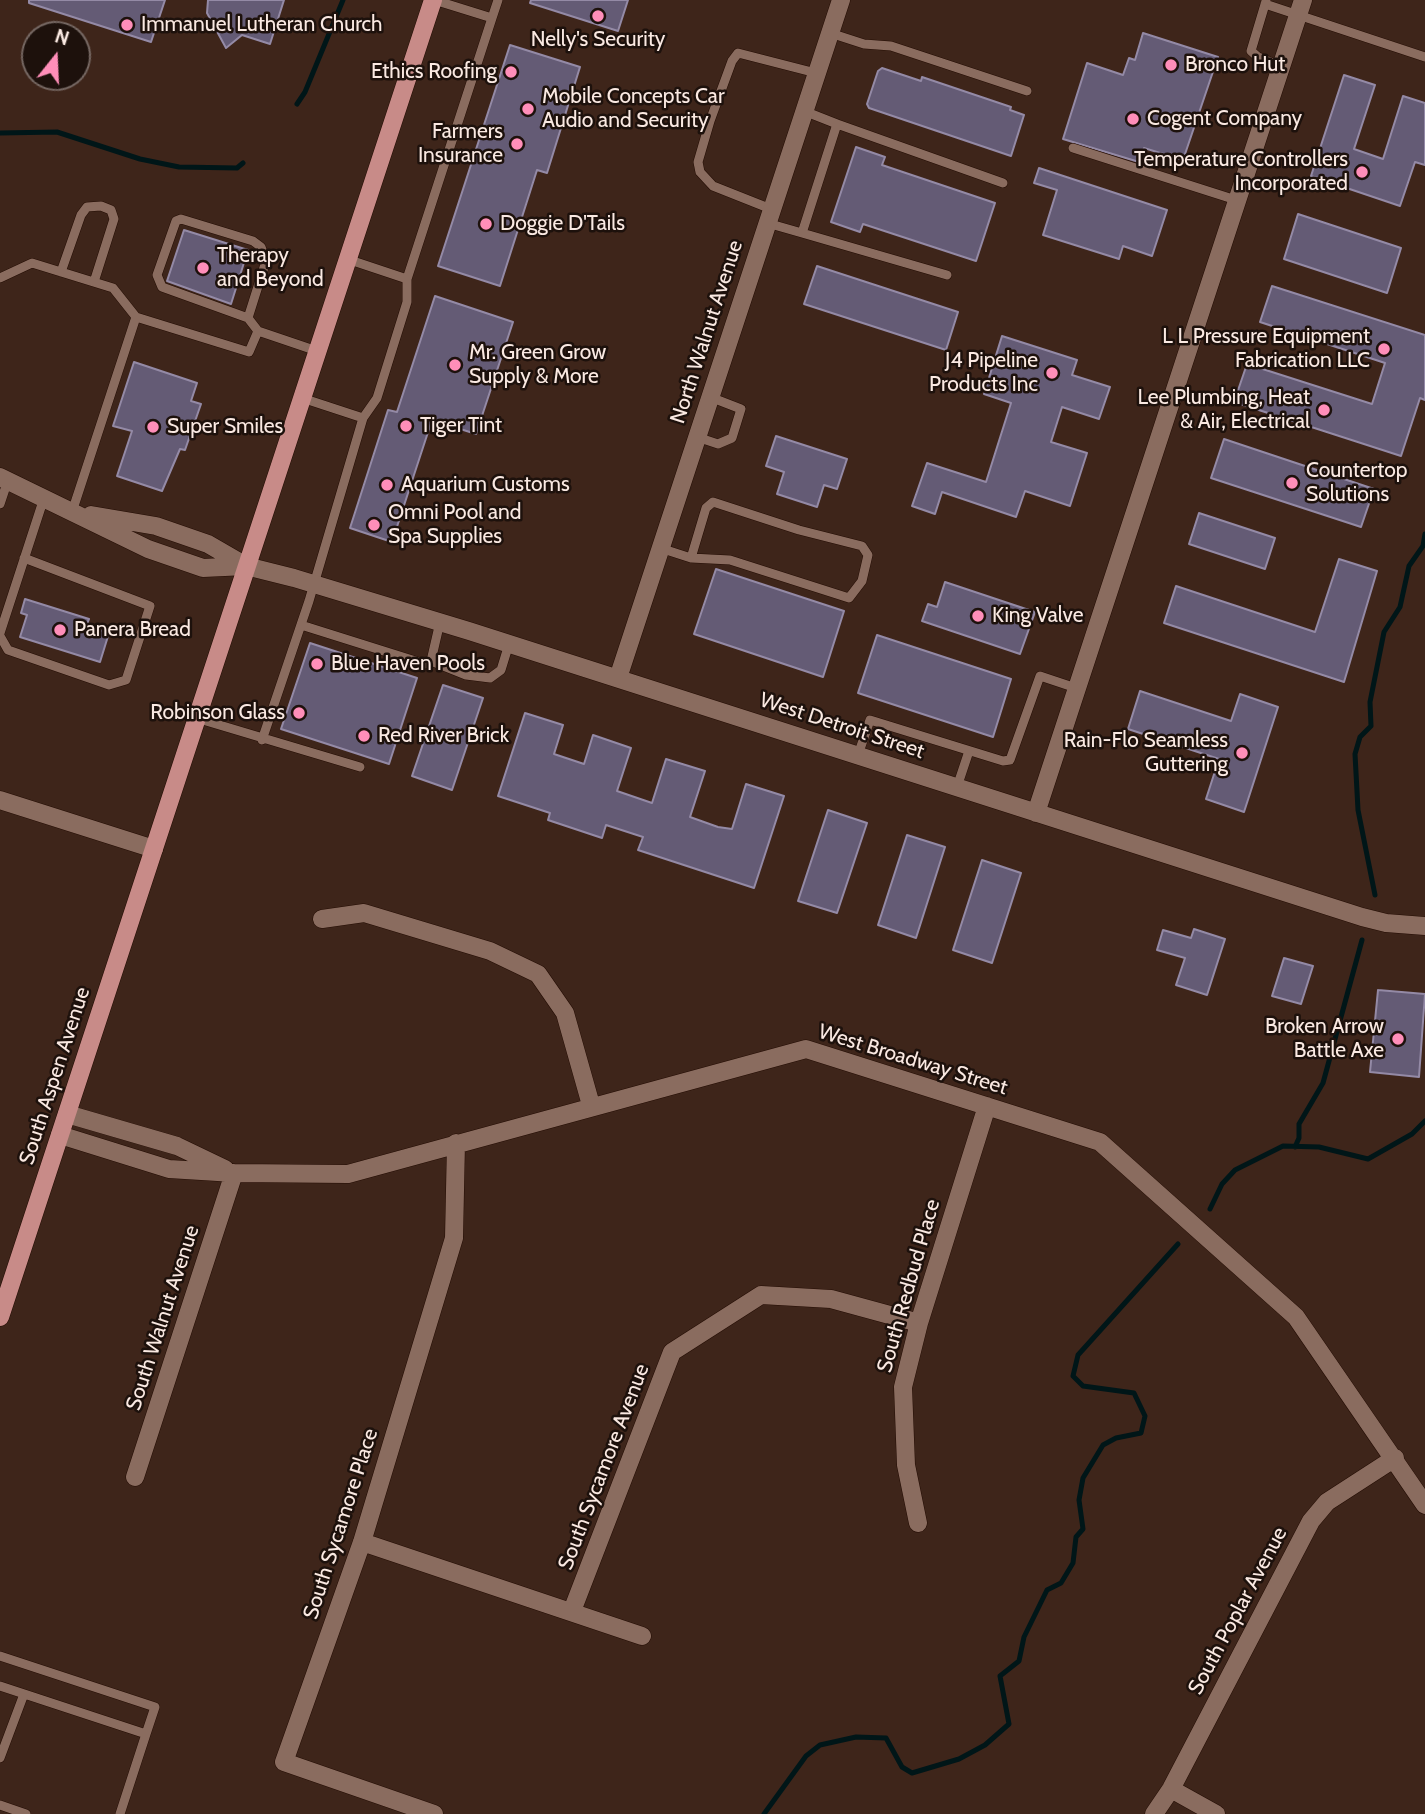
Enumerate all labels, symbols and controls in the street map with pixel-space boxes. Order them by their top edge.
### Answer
marker: Nelly's Security [590,8,606,24]
place label: Immanuel Lutheran Church [141,12,382,38]
marker: Immanuel Lutheran Church [119,17,135,33]
north arrow [21,21,91,91]
text: N [52,24,72,50]
place label: Nelly's Security [531,27,665,53]
place label: Bronco Hut [1185,52,1285,78]
marker: Bronco Hut [1163,57,1179,73]
place label: Ethics Roofing [371,59,497,85]
marker: Ethics Roofing [503,64,519,80]
place label: Mobile Concepts Car Audio and Security [542,84,725,134]
marker: Mobile Concepts Car Audio and Security [520,101,536,117]
place label: Cogent Company [1147,106,1302,132]
marker: Cogent Company [1125,111,1141,127]
place label: Farmers Insurance [418,119,503,169]
marker: Farmers Insurance [509,136,525,152]
place label: Temperature Controllers Incorporated [1134,147,1348,197]
marker: Temperature Controllers Incorporated [1354,164,1370,180]
place label: Doggie D'Tails [500,211,625,237]
marker: Doggie D'Tails [478,216,494,232]
street label: North Walnut Avenue [665,237,749,427]
place label: Therapy and Beyond [217,243,324,293]
marker: Therapy and Beyond [195,260,211,276]
place label: L L Pressure Equipment Fabrication LLC [1162,324,1370,374]
place label: Mr. Green Grow Supply & More [469,340,606,390]
marker: L L Pressure Equipment Fabrication LLC [1376,341,1392,357]
place label: J4 Pipeline Products Inc [929,348,1038,398]
marker: Mr. Green Grow Supply & More [447,357,463,373]
marker: J4 Pipeline Products Inc [1044,365,1060,381]
place label: Lee Plumbing, Heat & Air, Electrical [1137,385,1310,435]
marker: Lee Plumbing, Heat & Air, Electrical [1316,402,1332,418]
place label: Tiger Tint [420,413,502,439]
place label: Super Smiles [167,414,283,440]
marker: Tiger Tint [398,418,414,434]
marker: Super Smiles [145,419,161,435]
place label: Countertop Solutions [1306,458,1407,508]
place label: Aquarium Customs [401,472,570,498]
marker: Countertop Solutions [1284,475,1300,491]
marker: Aquarium Customs [379,477,395,493]
place label: Omni Pool and Spa Supplies [388,500,521,550]
marker: Omni Pool and Spa Supplies [366,517,382,533]
place label: King Valve [992,603,1084,629]
marker: King Valve [970,608,986,624]
place label: Panera Bread [74,617,191,643]
marker: Panera Bread [52,622,68,638]
place label: Blue Haven Pools [331,651,485,677]
marker: Blue Haven Pools [309,656,325,672]
street label: West Detroit Street [757,688,927,764]
place label: Robinson Glass [150,700,285,726]
marker: Robinson Glass [291,705,307,721]
place label: Red River Brick [378,723,509,749]
marker: Red River Brick [356,728,372,744]
place label: Rain-Flo Seamless Guttering [1064,728,1228,778]
marker: Rain-Flo Seamless Guttering [1234,745,1250,761]
street label: South Aspen Avenue [14,984,96,1168]
place label: Broken Arrow Battle Axe [1265,1014,1384,1064]
street label: West Broadway Street [815,1019,1011,1101]
marker: Broken Arrow Battle Axe [1390,1031,1406,1047]
street label: South Redbud Place [872,1197,946,1375]
street label: South Walnut Avenue [121,1222,205,1414]
street label: South Sycamore Avenue [553,1361,655,1573]
street label: South Sycamore Place [298,1426,384,1622]
street label: South Poplar Avenue [1183,1523,1293,1699]

